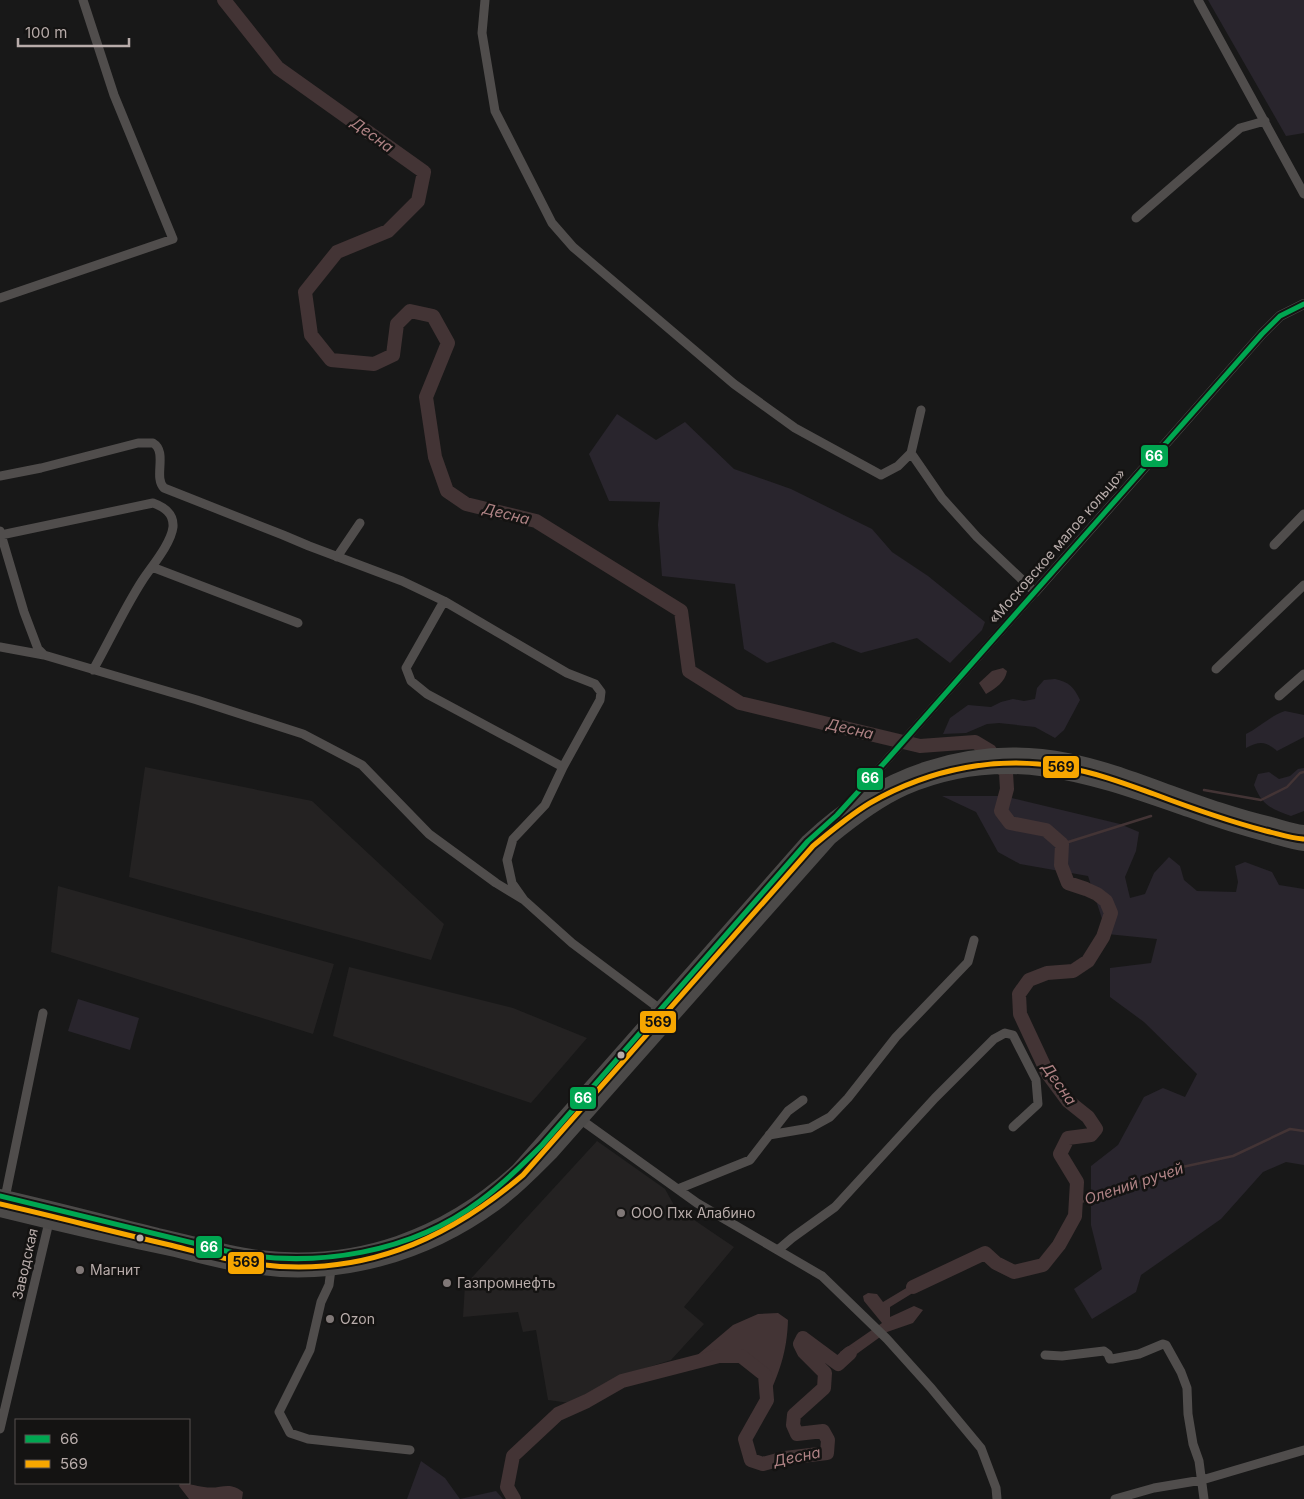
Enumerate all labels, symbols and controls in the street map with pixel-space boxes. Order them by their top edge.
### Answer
scale bar [18,15,129,47]
text: 100 m [25,23,67,42]
water label: Десна [347,112,397,156]
line badge: 66 [1140,444,1169,468]
text: 66 [1145,447,1163,464]
street label: «Московское малое кольцо» [985,465,1129,627]
water label: Десна [480,498,532,528]
water label: Десна [824,714,875,743]
line badge: 569 [1042,755,1080,779]
text: 569 [1047,758,1075,775]
line badge: 66 [856,767,884,791]
text: 66 [861,769,879,786]
line badge: 569 [639,1010,677,1034]
text: 569 [644,1013,672,1030]
unlabelled marker [616,1050,626,1060]
water label: Десна [1037,1058,1081,1109]
line badge: 66 [569,1086,597,1110]
text: 66 [574,1089,592,1106]
water label: Олений ручей [1082,1159,1186,1208]
place label: ООО Пхк Алабино [631,1204,755,1221]
marker: ООО Пхк Алабино [615,1207,627,1219]
street label: Заводская [8,1227,41,1301]
unlabelled marker [135,1233,145,1243]
line badge: 66 [195,1235,223,1259]
text: 66 [200,1238,218,1255]
line badge: 569 [227,1251,265,1275]
text: 569 [232,1253,260,1270]
place label: Магнит [90,1261,140,1278]
marker: Магнит [74,1264,86,1276]
place label: Газпромнефть [457,1274,556,1291]
marker: Газпромнефть [441,1277,453,1289]
place label: Ozon [340,1310,375,1327]
marker: Ozon [324,1313,336,1325]
legend [15,1419,190,1484]
text: 66 [60,1429,79,1448]
water label: Десна [771,1443,822,1471]
text: 569 [60,1454,88,1473]

